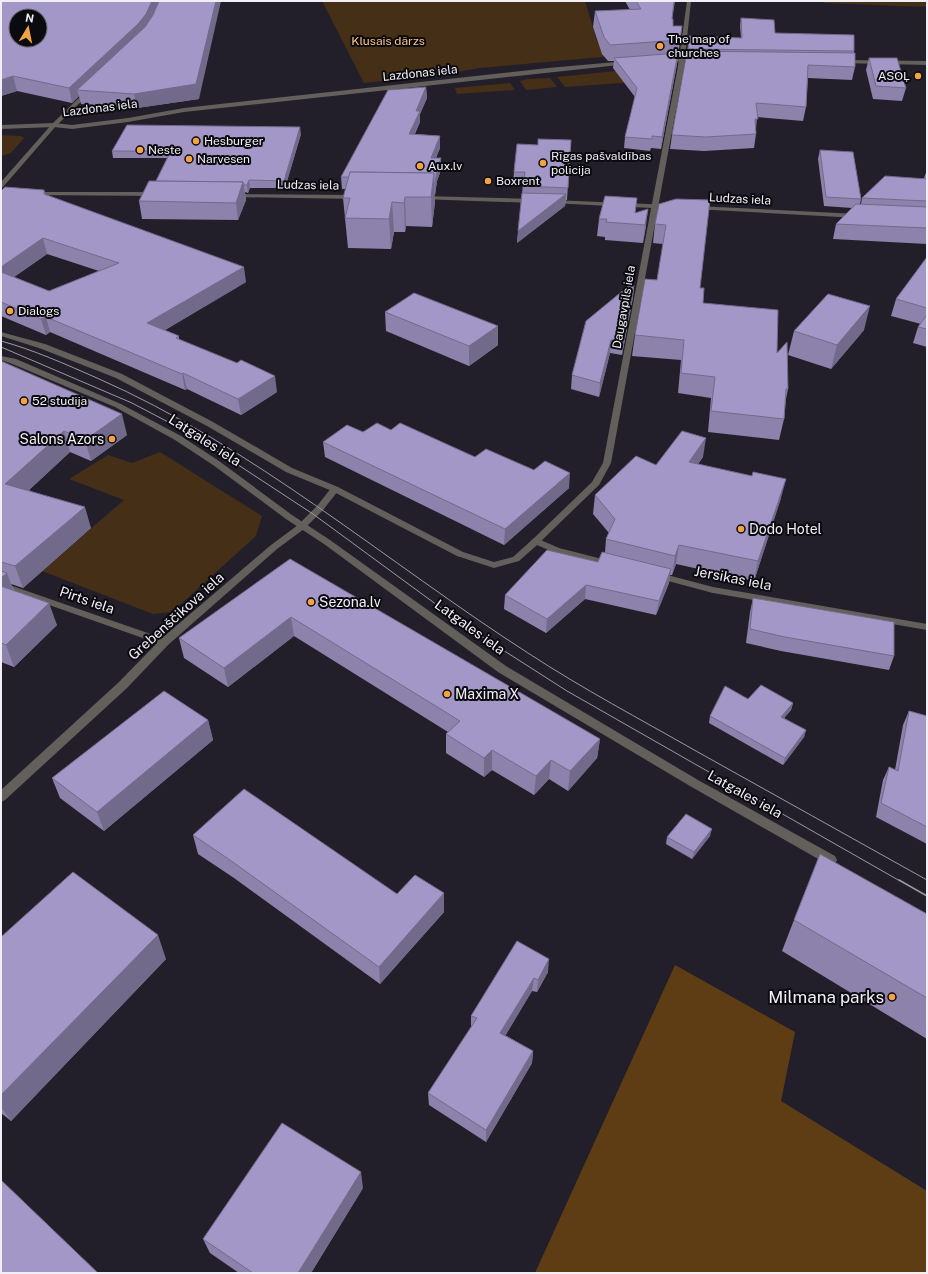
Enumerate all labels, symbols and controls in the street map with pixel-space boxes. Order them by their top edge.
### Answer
north arrow [8,8,48,48]
text: N [24,11,35,25]
place label: The map of churches [668,32,730,60]
park label: Klusais dārzs [351,34,425,48]
marker: The map of churches [655,41,665,51]
street label: Lazdonas iela [382,62,458,84]
place label: ASOĻ [878,69,910,83]
marker: ASOĻ [913,71,923,81]
street label: Lazdonas iela [62,96,138,120]
place label: Hesburger [204,134,264,148]
marker: Hesburger [191,136,201,146]
place label: Neste [148,143,181,157]
marker: Neste [135,145,145,155]
place label: Rīgas pašvaldības policija [551,149,651,177]
place label: Narvesen [197,152,250,166]
marker: Narvesen [184,154,194,164]
marker: Rīgas pašvaldības policija [538,158,548,168]
place label: Aux.lv [428,159,462,173]
marker: Aux.lv [415,161,425,171]
place label: Boxrent [496,174,540,188]
marker: Boxrent [483,176,493,186]
street label: Ludzas iela [277,177,339,193]
street label: Ludzas iela [708,190,772,208]
street label: Daugavpils iela [610,264,638,350]
place label: Dialogs [18,304,59,318]
marker: Dialogs [5,306,15,316]
place label: 52 studija [32,394,87,408]
marker: 52 studija [19,396,29,406]
street label: Latgales iela [166,411,244,469]
place label: Salons Azors [20,431,104,447]
marker: Salons Azors [107,434,117,444]
place label: Dodo Hotel [749,521,822,537]
marker: Dodo Hotel [736,524,746,534]
street label: Jersikas iela [693,563,773,593]
street label: Grebenščikova iela [125,569,227,663]
street label: Pirts iela [57,583,117,617]
place label: Sezona.lv [319,594,381,610]
street label: Latgales iela [432,596,508,658]
marker: Sezona.lv [306,597,316,607]
place label: Maxima X [455,686,520,702]
marker: Maxima X [442,689,452,699]
street label: Latgales iela [705,767,785,821]
place label: Milmana parks [768,987,884,1007]
marker: Milmana parks [887,992,897,1002]

